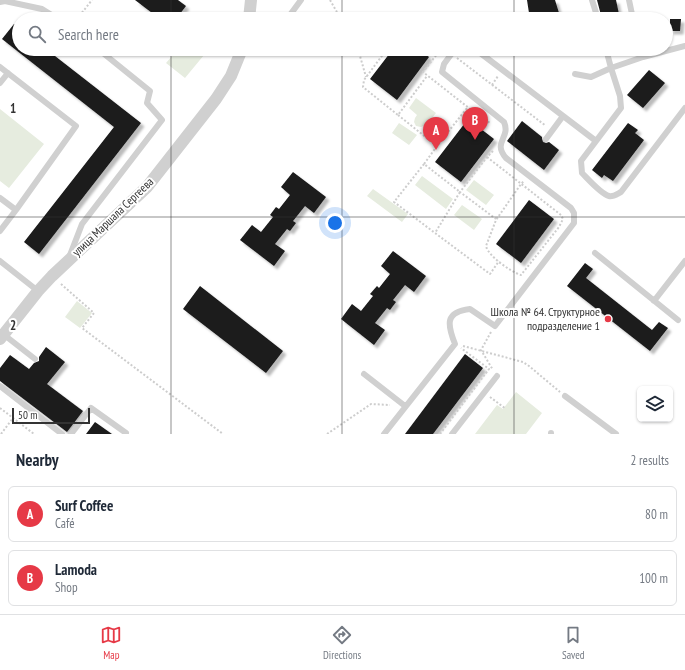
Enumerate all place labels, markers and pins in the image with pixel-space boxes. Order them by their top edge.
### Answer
pin: B [462,107,488,140]
pin: A [423,117,449,150]
place label: Школа № 64. Структурное подразделение 1 [491,304,600,333]
marker: Школа № 64. Структурное подразделение 1 [603,314,613,324]

